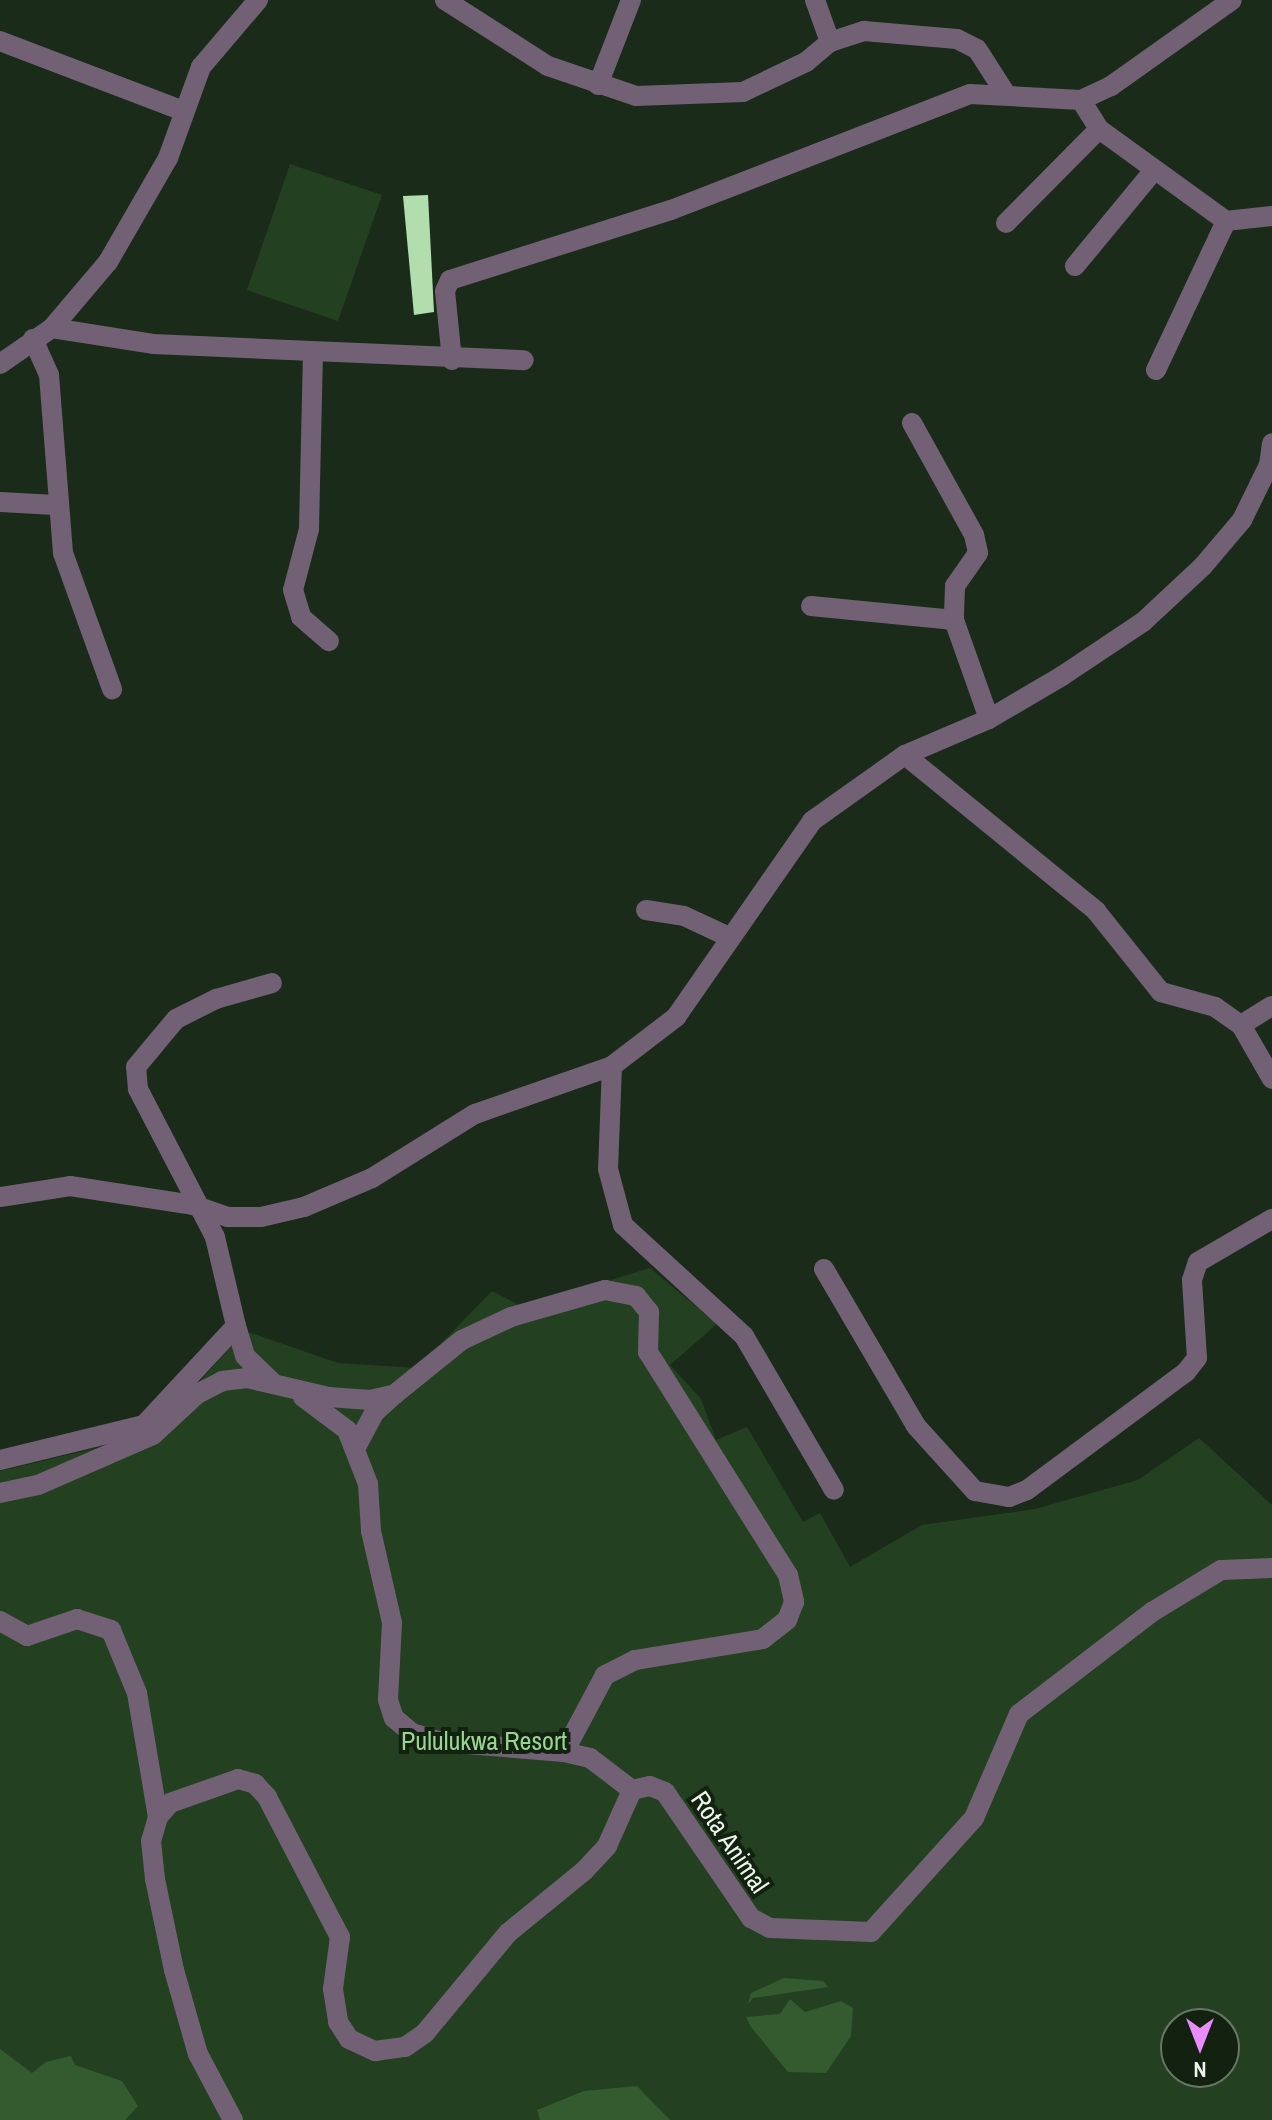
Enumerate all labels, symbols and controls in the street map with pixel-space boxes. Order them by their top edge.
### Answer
park label: Pululukwa Resort [401,1725,567,1757]
street label: Rota Animal [684,1785,776,1899]
north arrow [1160,2008,1240,2088]
text: N [1193,2055,1207,2085]

